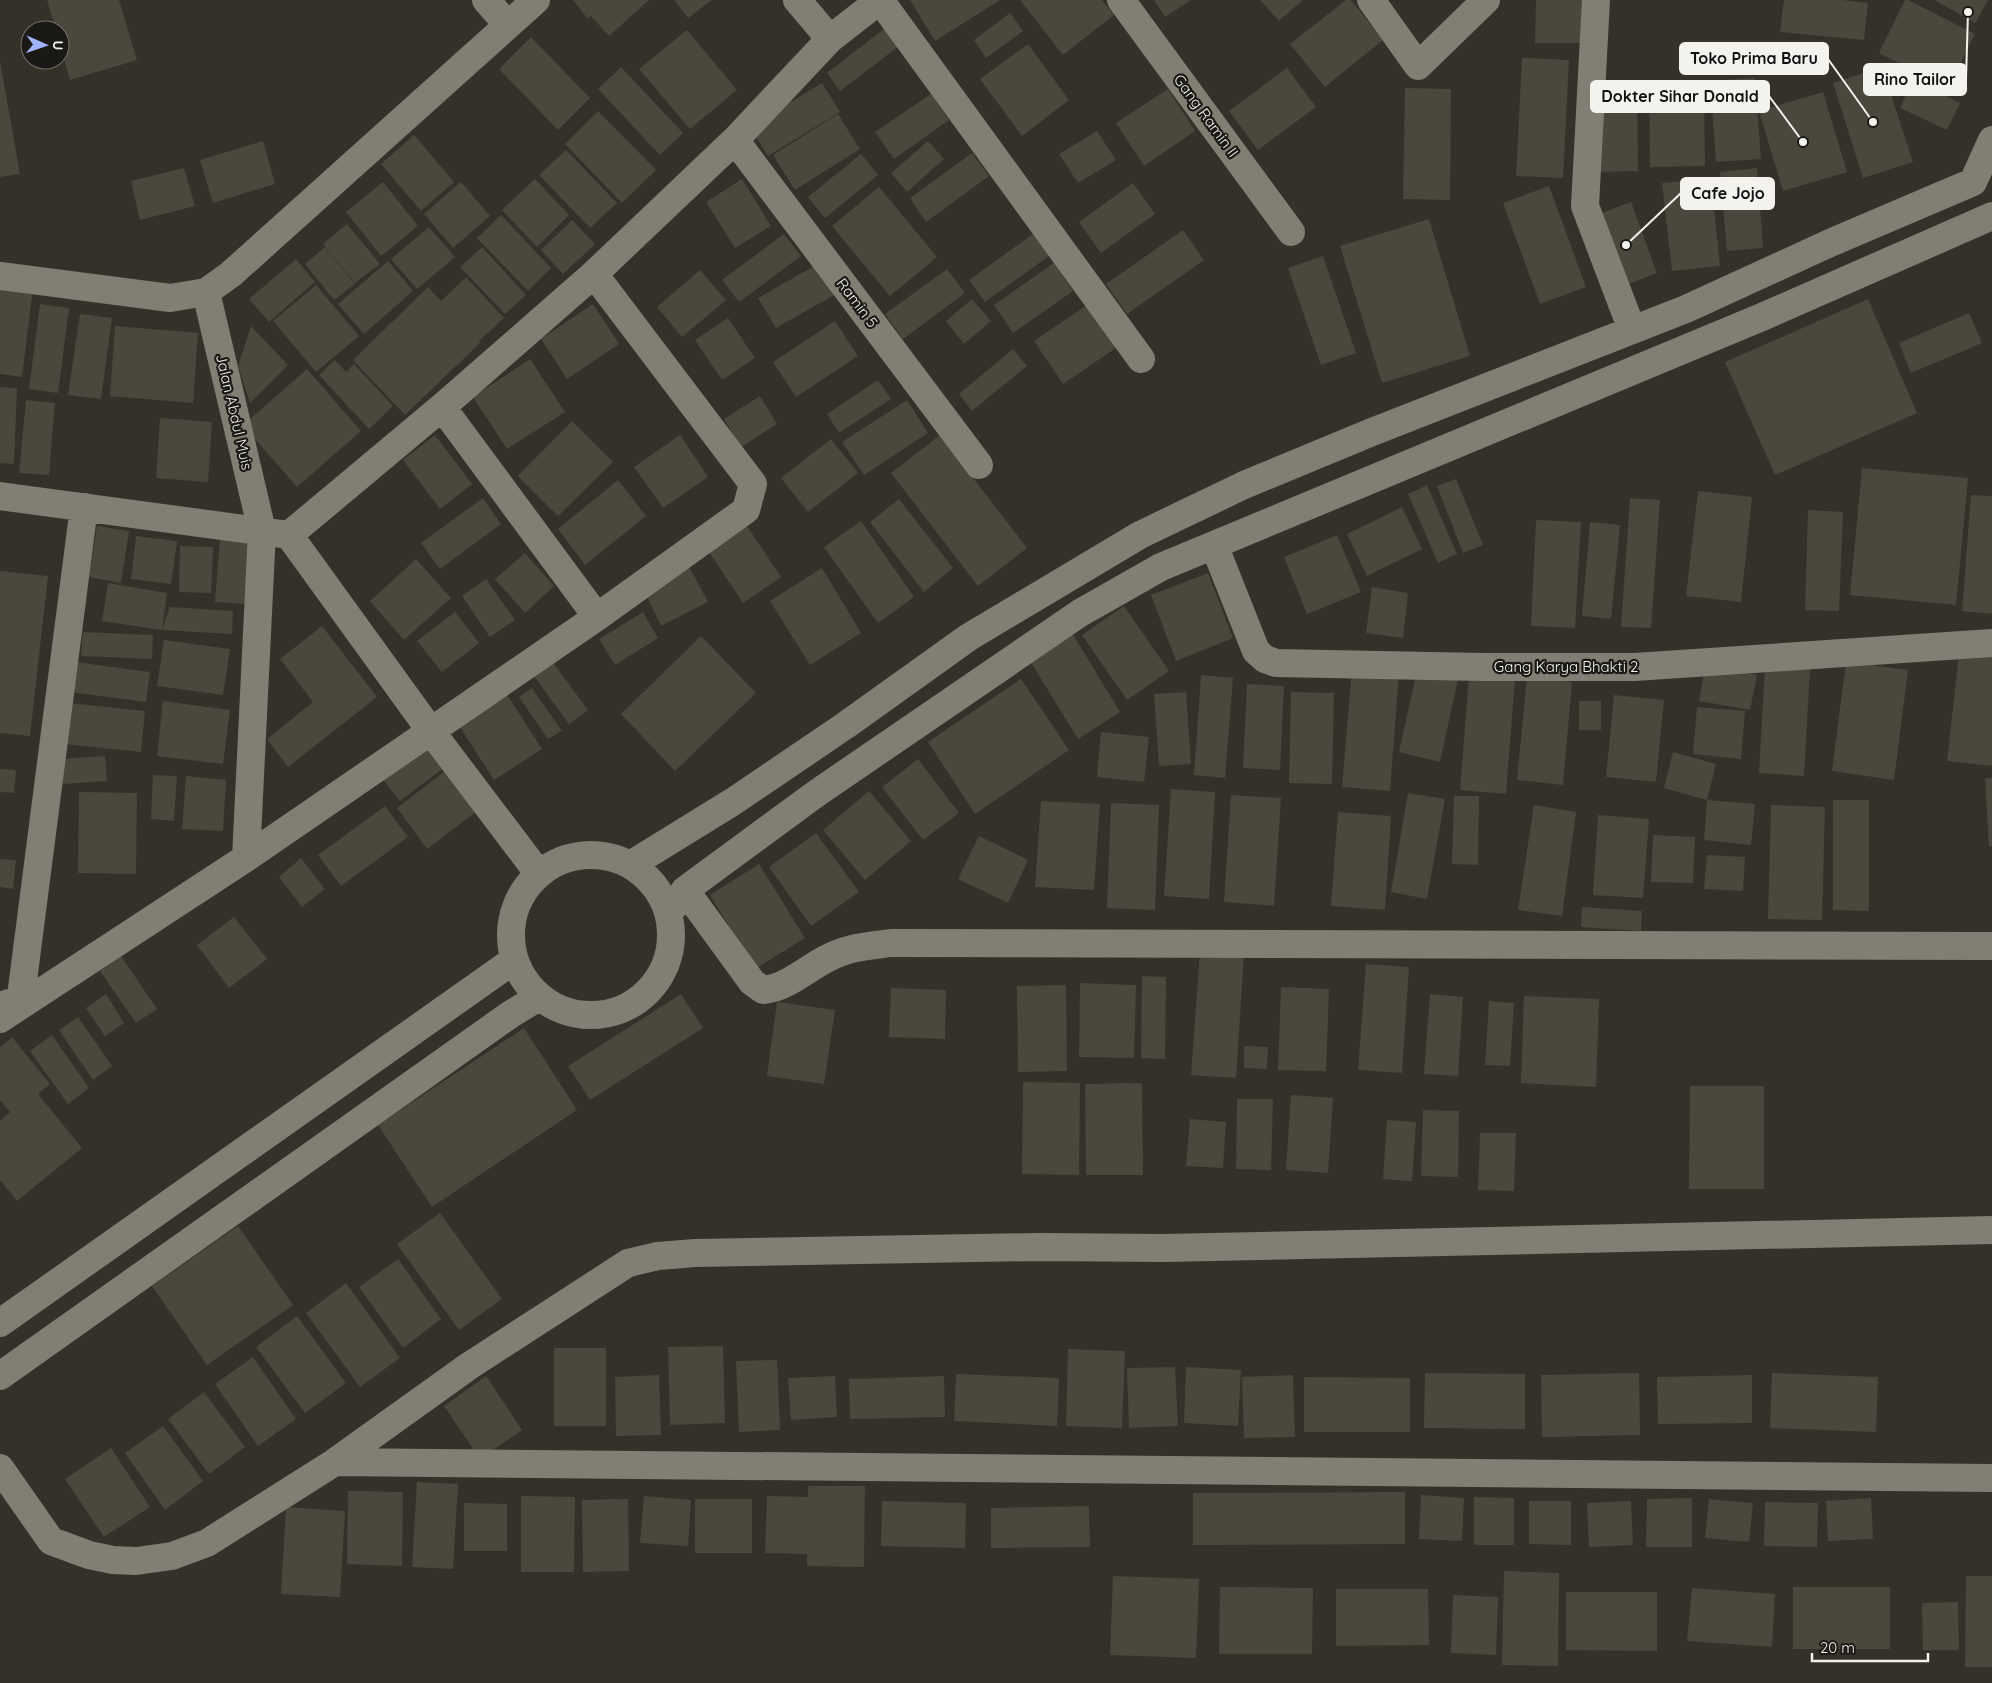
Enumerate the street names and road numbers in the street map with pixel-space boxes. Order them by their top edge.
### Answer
street label: Gang Ramin II [1170,70,1243,161]
street label: Ramin 5 [833,274,882,331]
street label: Jalan Abdul Muis [212,352,257,472]
street label: Gang Karya Bhakti 2 [1494,657,1638,676]

